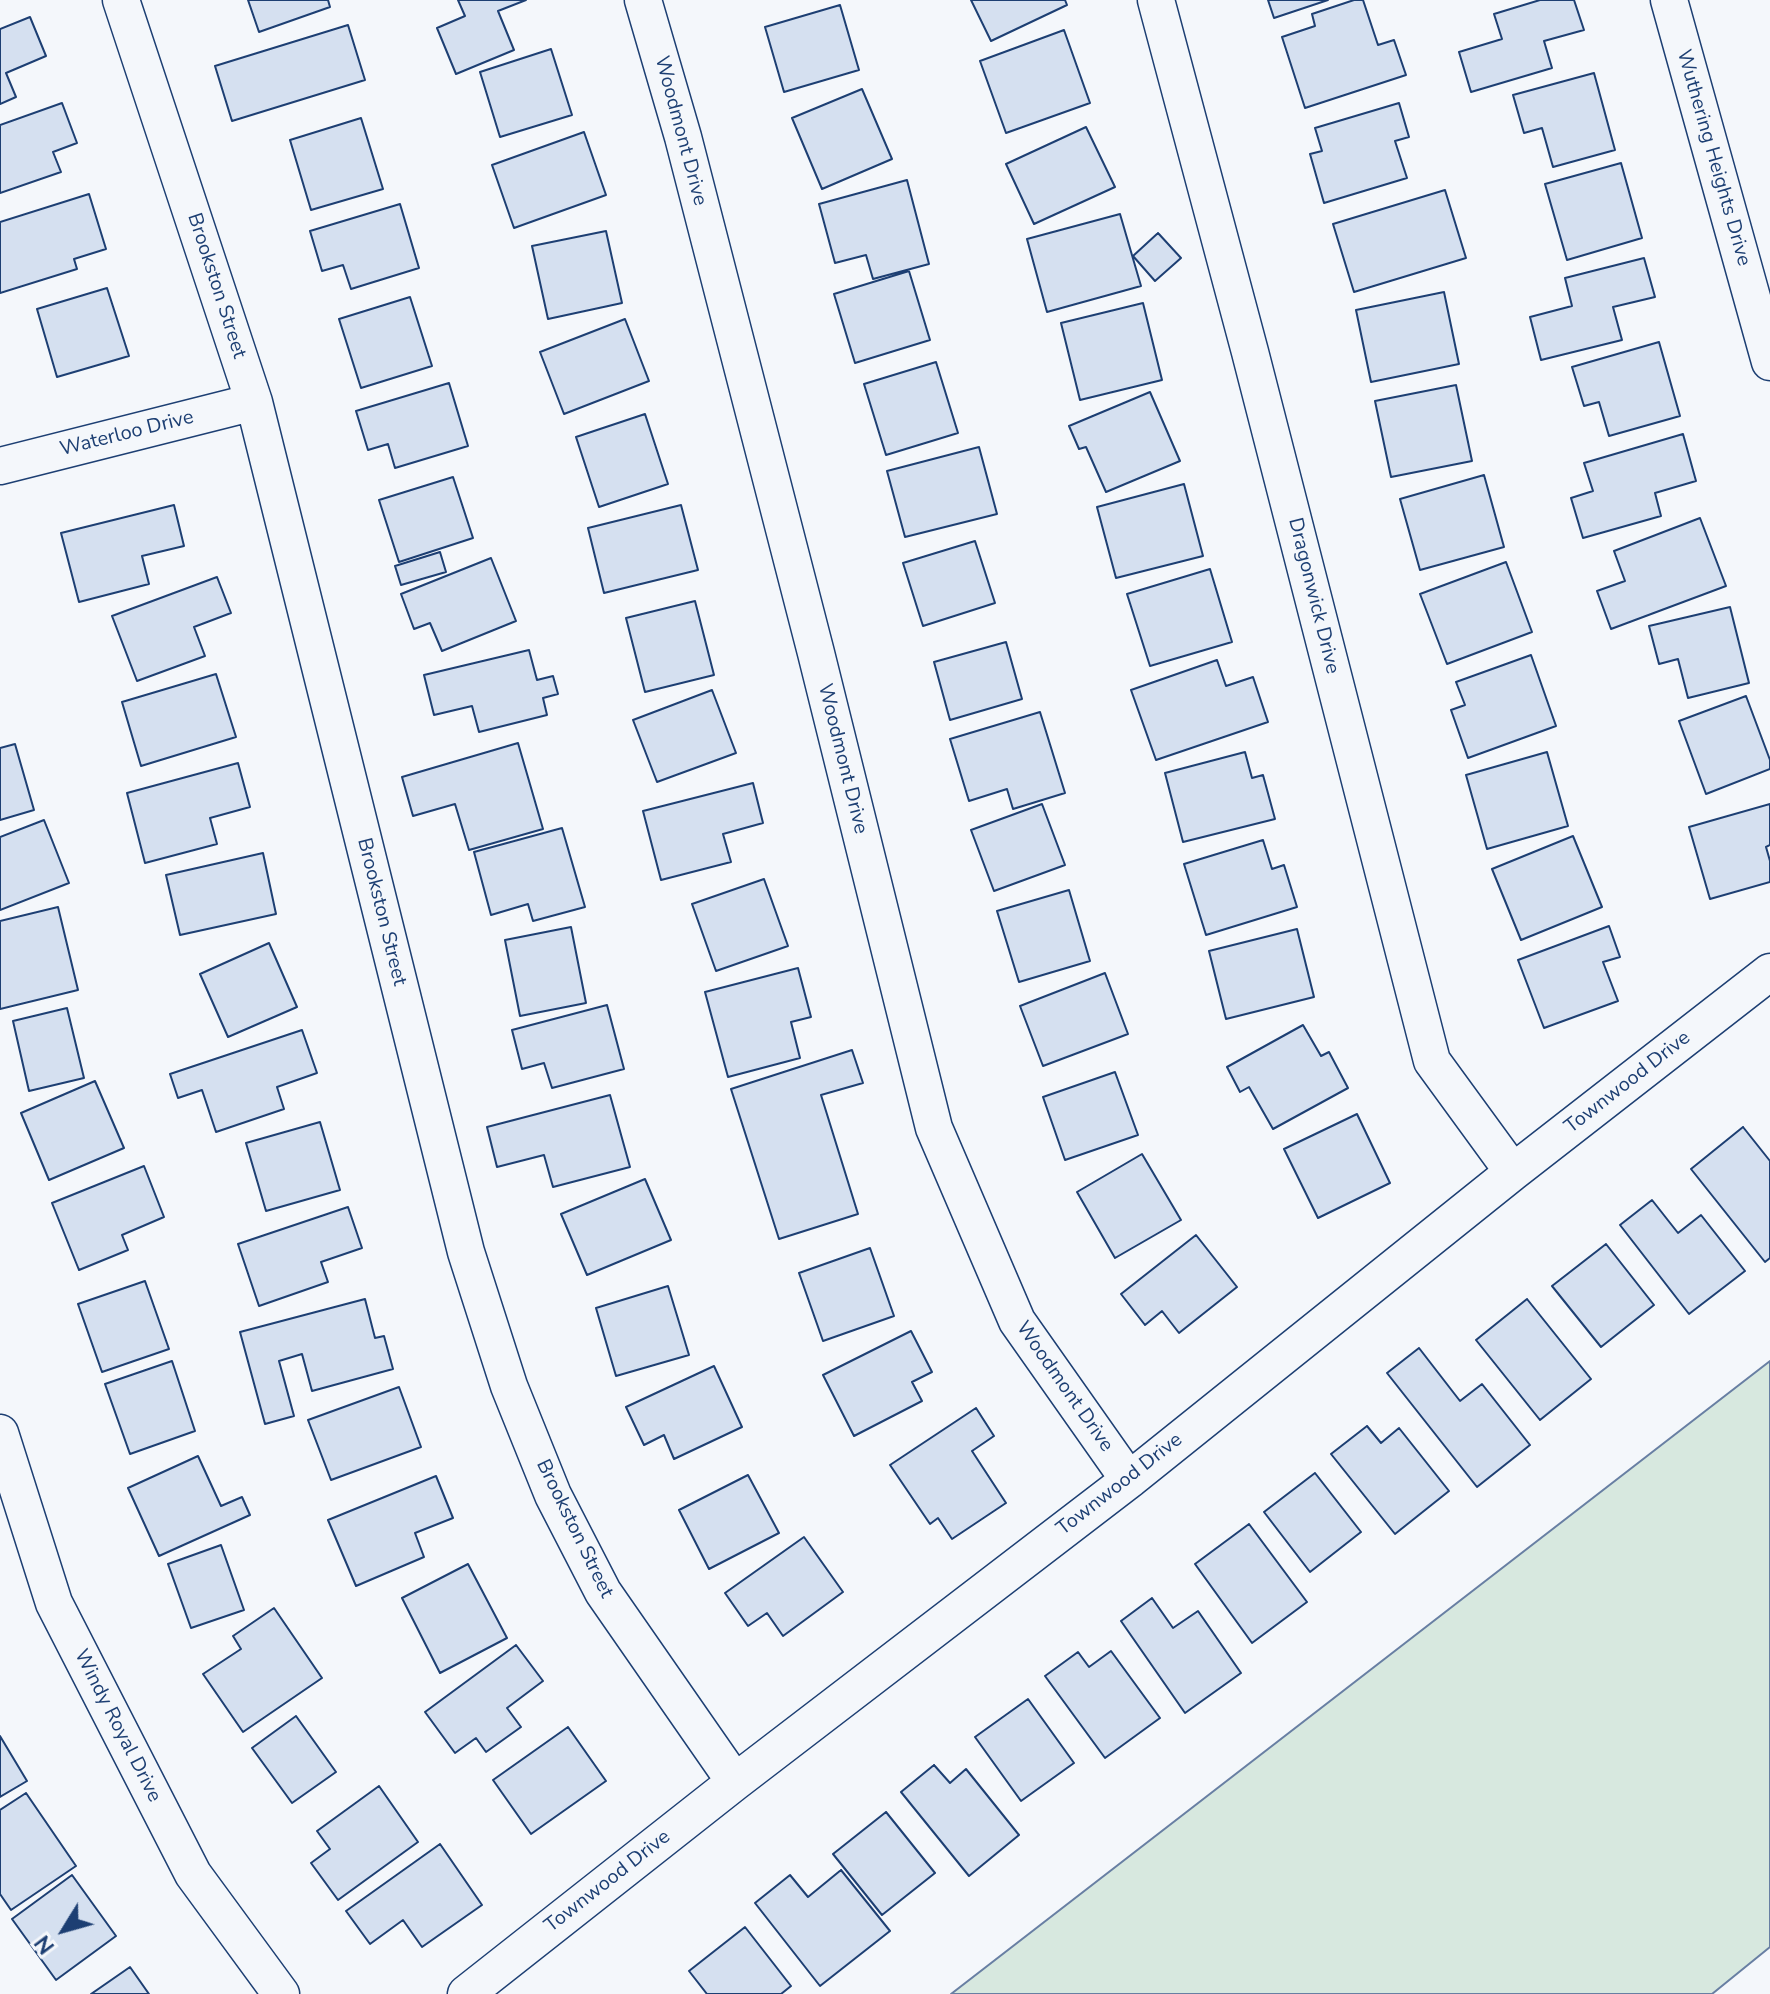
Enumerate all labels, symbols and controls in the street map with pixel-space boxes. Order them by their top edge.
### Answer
street label: Wuthering Heights Drive [1671,47,1755,269]
street label: Woodmont Drive [648,54,712,208]
street label: Brookston Street [181,210,251,362]
street label: Waterloo Drive [58,406,196,462]
street label: Dragonwick Drive [1282,516,1344,676]
street label: Woodmont Drive [812,681,872,837]
street label: Brookston Street [351,836,411,988]
street label: Townwood Drive [1560,1027,1696,1139]
street label: Woodmont Drive [1010,1317,1118,1457]
street label: Townwood Drive [1052,1429,1188,1541]
street label: Brookston Street [530,1456,618,1602]
street label: Windy Royal Drive [68,1646,166,1806]
street label: Townwood Drive [540,1826,676,1938]
north arrow [24,1890,104,1970]
text: N [28,1929,62,1960]

